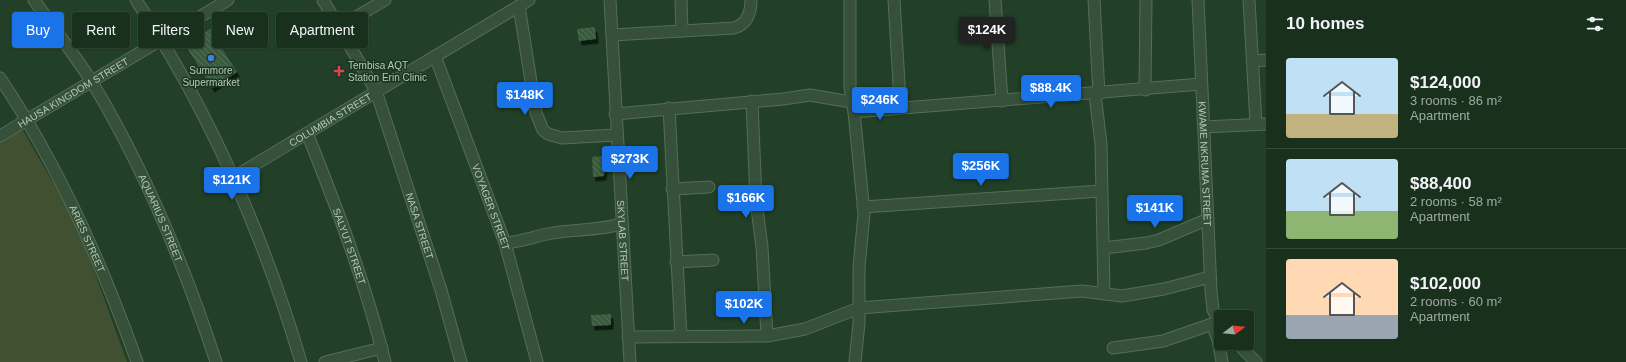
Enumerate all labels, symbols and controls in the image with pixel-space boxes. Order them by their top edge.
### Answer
chip: Buy [12,12,64,48]
chip: Rent [72,12,130,48]
chip: Filters [138,12,204,48]
chip: New [212,12,268,48]
chip: Apartment [276,12,368,48]
icon: filters [1584,13,1606,35]
text: 10 homes [1286,14,1364,33]
pin: $124K [959,17,1015,51]
text: $124K [968,22,1006,37]
marker: Summore Supermarket [206,53,216,63]
street label: HAUSA KINGDOM STREET [16,55,130,130]
place label: Tembisa AQT Station Erin Clinic [348,60,427,83]
place label: Summore Supermarket [182,65,240,88]
marker: Tembisa AQT Station Erin Clinic [333,65,345,77]
text: $124,000 [1410,73,1481,92]
icon: home [1318,74,1366,122]
pin: $88.4K [1018,75,1084,109]
text: $88.4K [1030,80,1072,95]
pin: $148K [497,82,553,116]
text: $148K [506,87,544,102]
pin: $246K [852,87,908,121]
street label: COLUMBIA STREET [287,90,373,148]
text: $246K [861,92,899,107]
text: 3 rooms · 86 m² [1410,93,1502,108]
street label: KWAME NKRUMA STREET [1197,101,1214,227]
text: Apartment [1410,108,1470,123]
pin: $273K [602,146,658,180]
text: $273K [611,151,649,166]
pin: $256K [953,153,1009,187]
text: $256K [962,158,1000,173]
street label: VOYAGER STREET [470,162,512,251]
pin: $121K [204,167,260,201]
street label: AQUARIUS STREET [137,172,185,263]
text: $121K [213,172,251,187]
text: $88,400 [1410,174,1471,193]
icon: home [1318,175,1366,223]
pin: $166K [718,185,774,219]
text: $166K [727,190,765,205]
street label: NASA STREET [404,191,436,260]
text: 2 rooms · 58 m² [1410,194,1502,209]
pin: $141K [1127,195,1183,229]
street label: SKYLAB STREET [616,200,631,281]
text: $141K [1136,200,1174,215]
street label: ARIES STREET [68,203,107,274]
street label: SALYUT STREET [331,206,368,286]
text: Apartment [1410,209,1470,224]
text: $102,000 [1410,274,1481,293]
icon: home [1318,275,1366,323]
pin: $102K [716,291,772,325]
text: 2 rooms · 60 m² [1410,294,1502,309]
text: $102K [725,296,763,311]
text: Apartment [1410,309,1470,324]
north arrow [1214,310,1254,350]
map controls [1214,310,1254,350]

